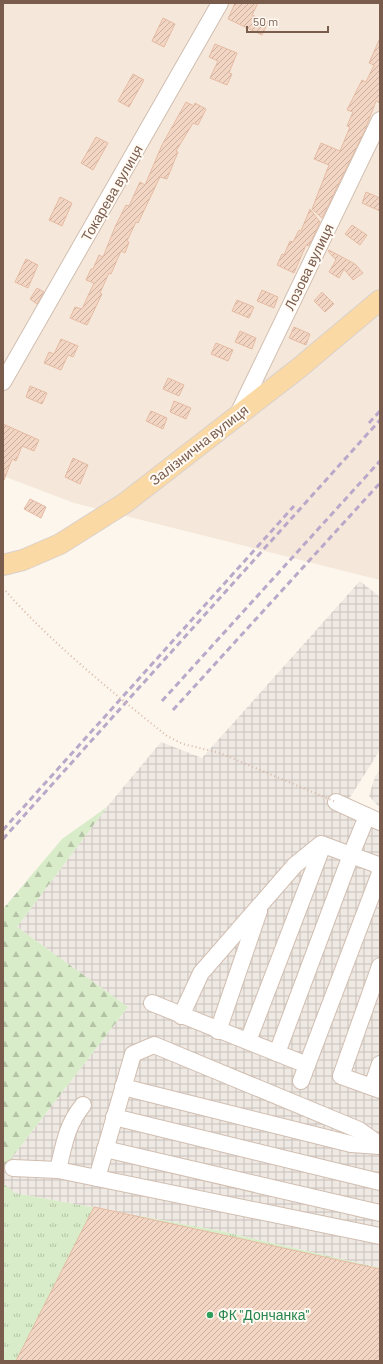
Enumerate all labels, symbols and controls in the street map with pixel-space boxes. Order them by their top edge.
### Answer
scale bar [247,8,328,34]
text: 50 m [253,14,278,28]
street label: Токарева вулиця [77,142,146,244]
street label: Лозова вулиця [280,221,337,313]
street label: Залізнична вулиця [146,401,251,488]
place label: ФК "Дончанка" [218,1306,309,1323]
marker: ФК "Дончанка" [205,1310,215,1320]

